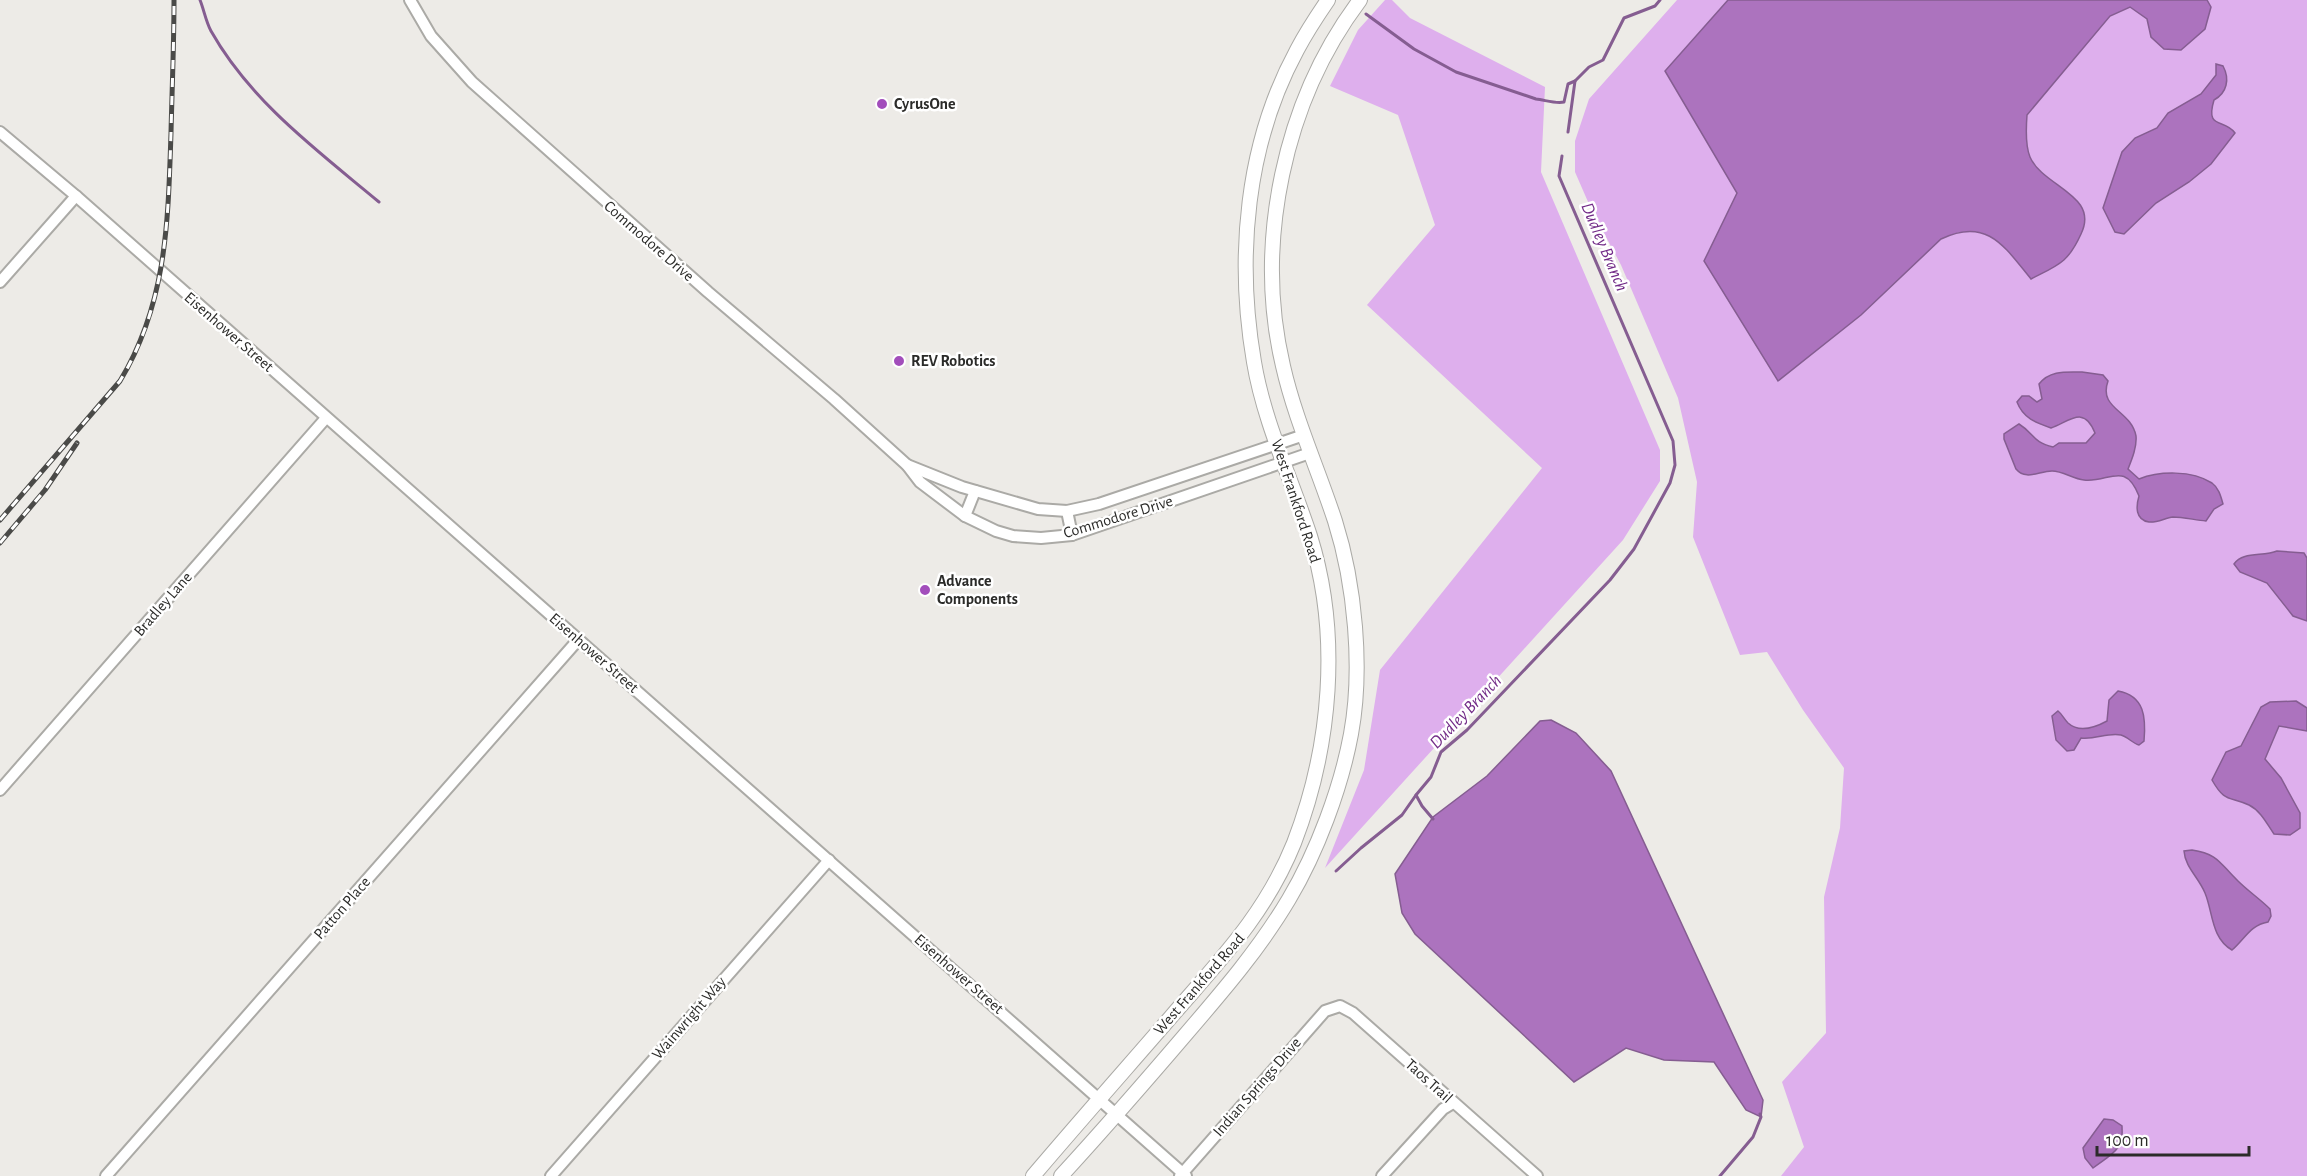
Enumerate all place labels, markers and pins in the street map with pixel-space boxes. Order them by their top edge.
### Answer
place label: CyrusOne [894,96,956,113]
marker: CyrusOne [875,97,889,111]
place label: REV Robotics [911,353,995,369]
marker: REV Robotics [892,354,906,368]
place label: Advance Components [937,573,1018,607]
marker: Advance Components [918,583,932,597]

